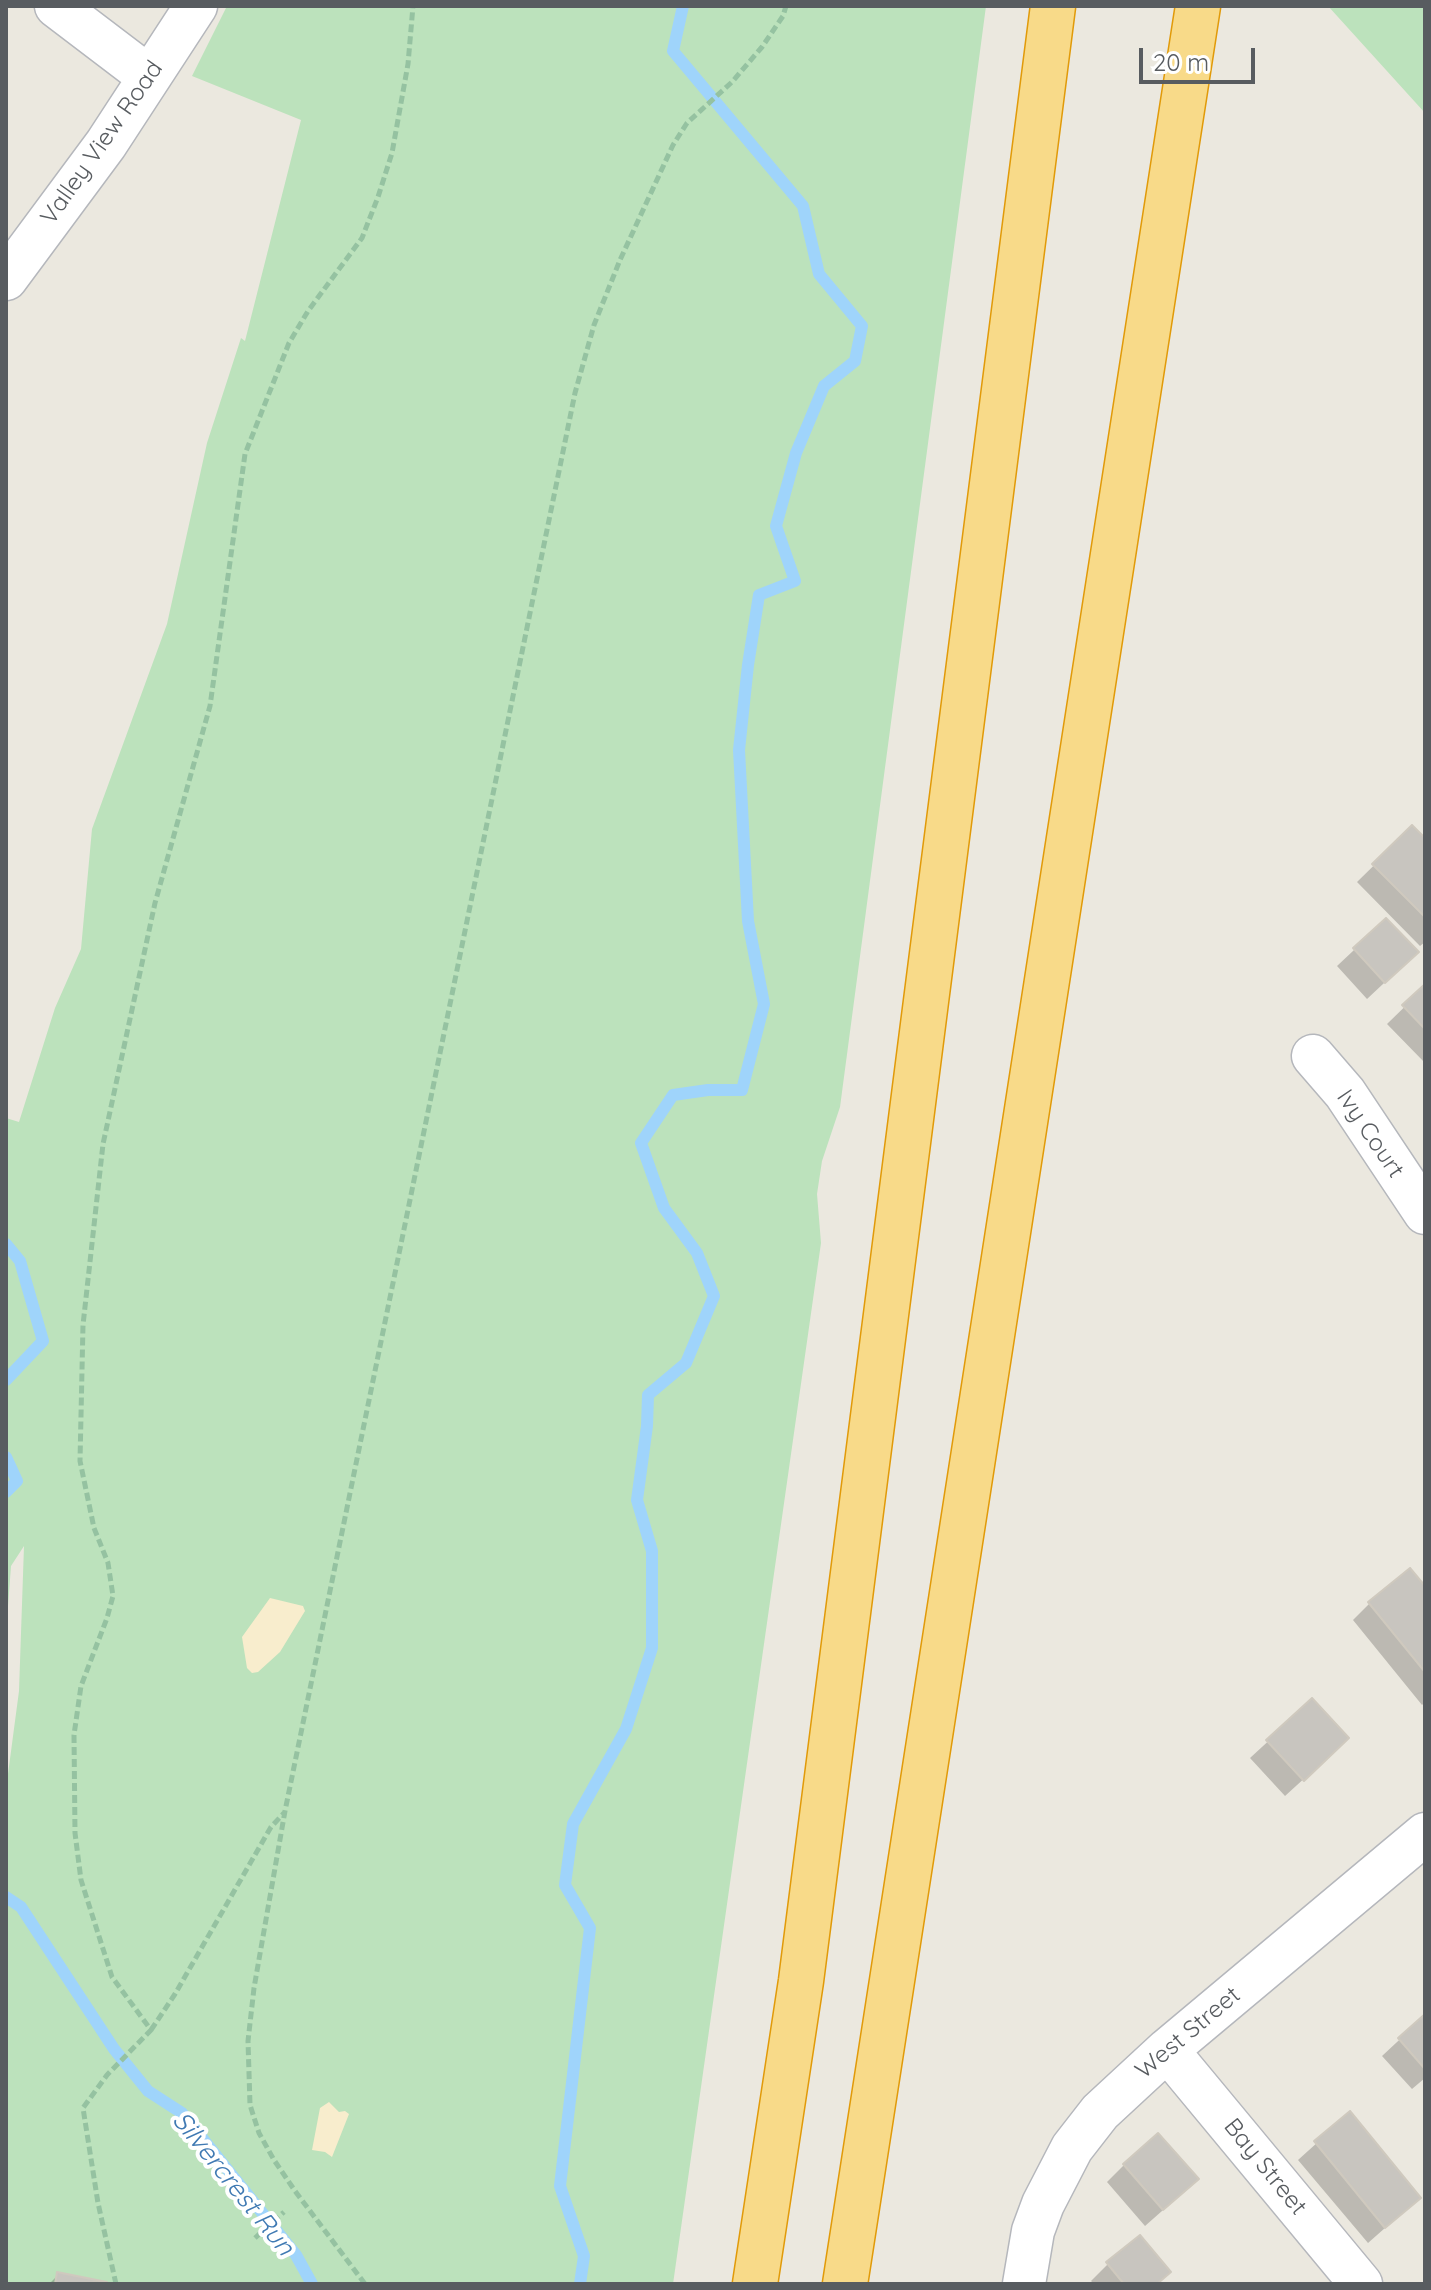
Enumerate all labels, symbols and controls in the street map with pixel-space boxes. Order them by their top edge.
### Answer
scale bar [1143,32,1259,82]
text: 20 m [1153,47,1209,77]
street label: Valley View Road [35,56,169,230]
street label: Ivy Court [1330,1084,1410,1184]
street label: West Street [1130,1981,1246,2085]
water label: Silvercrest Run [166,2106,300,2262]
street label: Bay Street [1217,2113,1313,2221]

